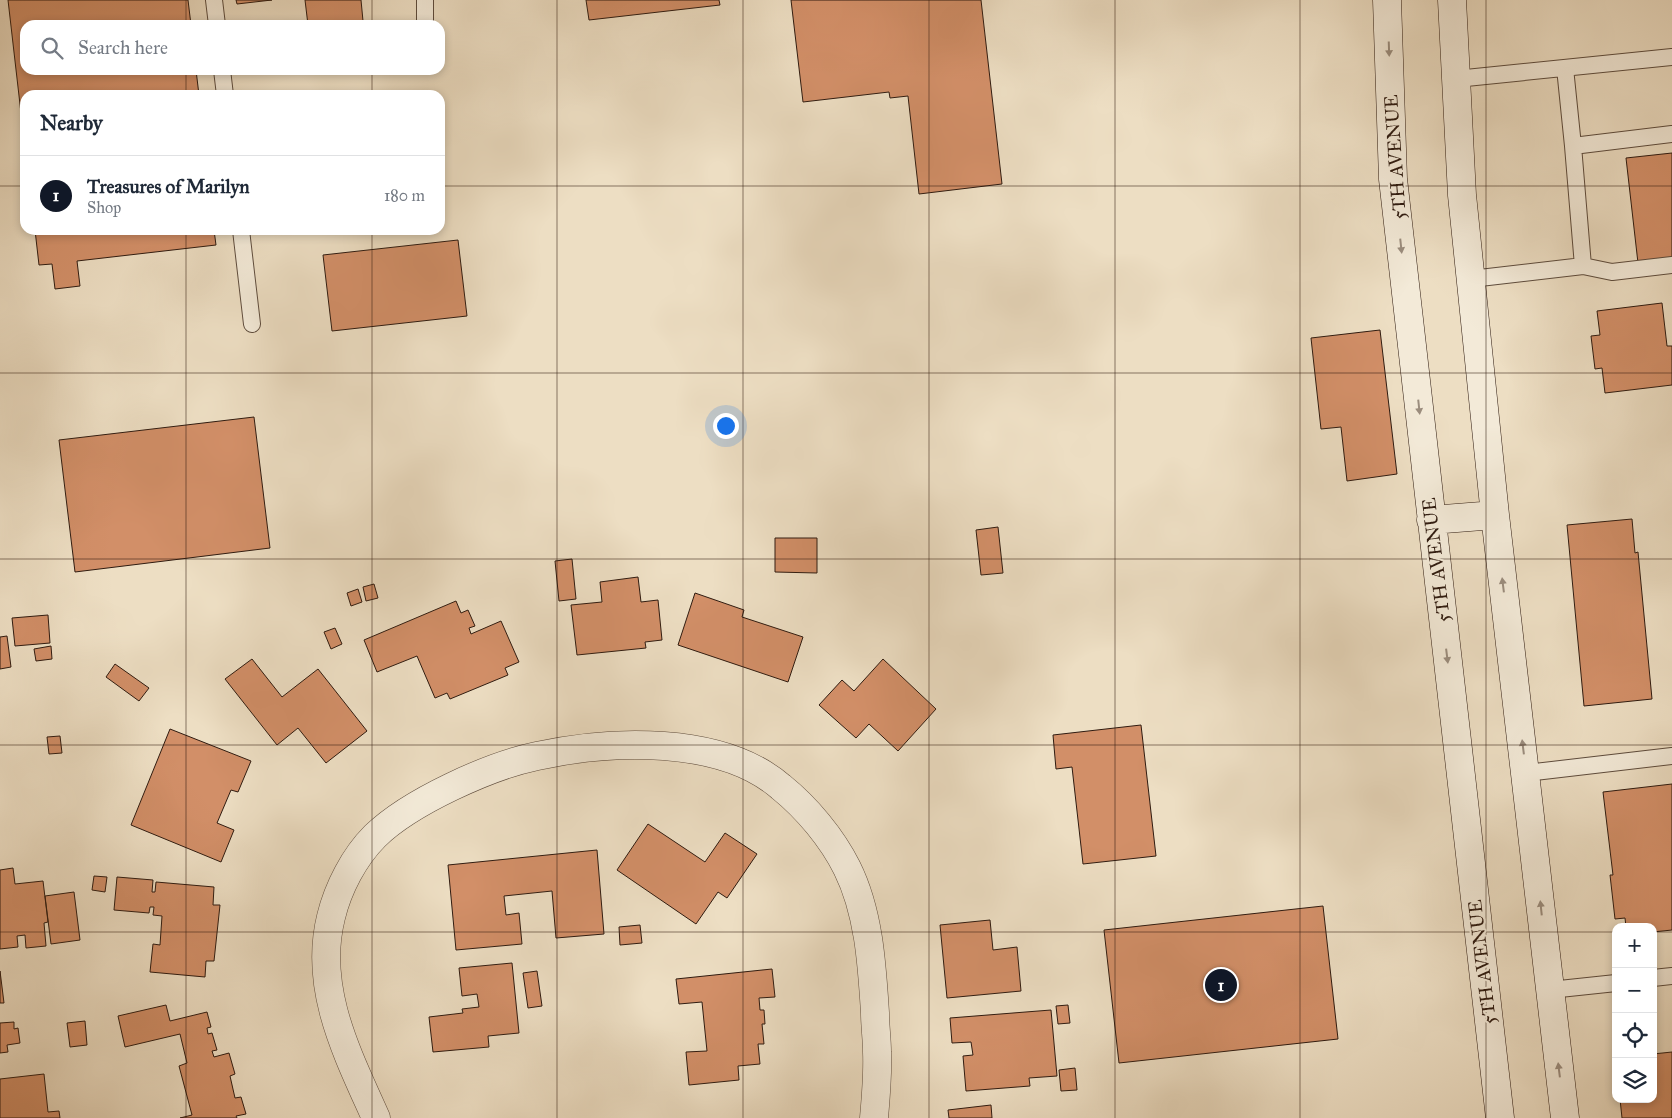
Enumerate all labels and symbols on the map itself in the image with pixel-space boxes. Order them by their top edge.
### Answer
one-way arrow [1385,41,1393,57]
street label: 5TH AVENUE [1379,93,1411,220]
one-way arrow [1397,238,1405,254]
one-way arrow [1415,400,1423,416]
your location [713,413,739,439]
street label: 5TH AVENUE [1417,496,1455,624]
one-way arrow [1499,577,1507,593]
one-way arrow [1443,648,1451,664]
one-way arrow [1519,738,1527,754]
street label: 5TH AVENUE [1463,898,1501,1026]
one-way arrow [1537,900,1545,916]
pin: 1 [1205,966,1237,1004]
one-way arrow [1555,1061,1563,1077]

